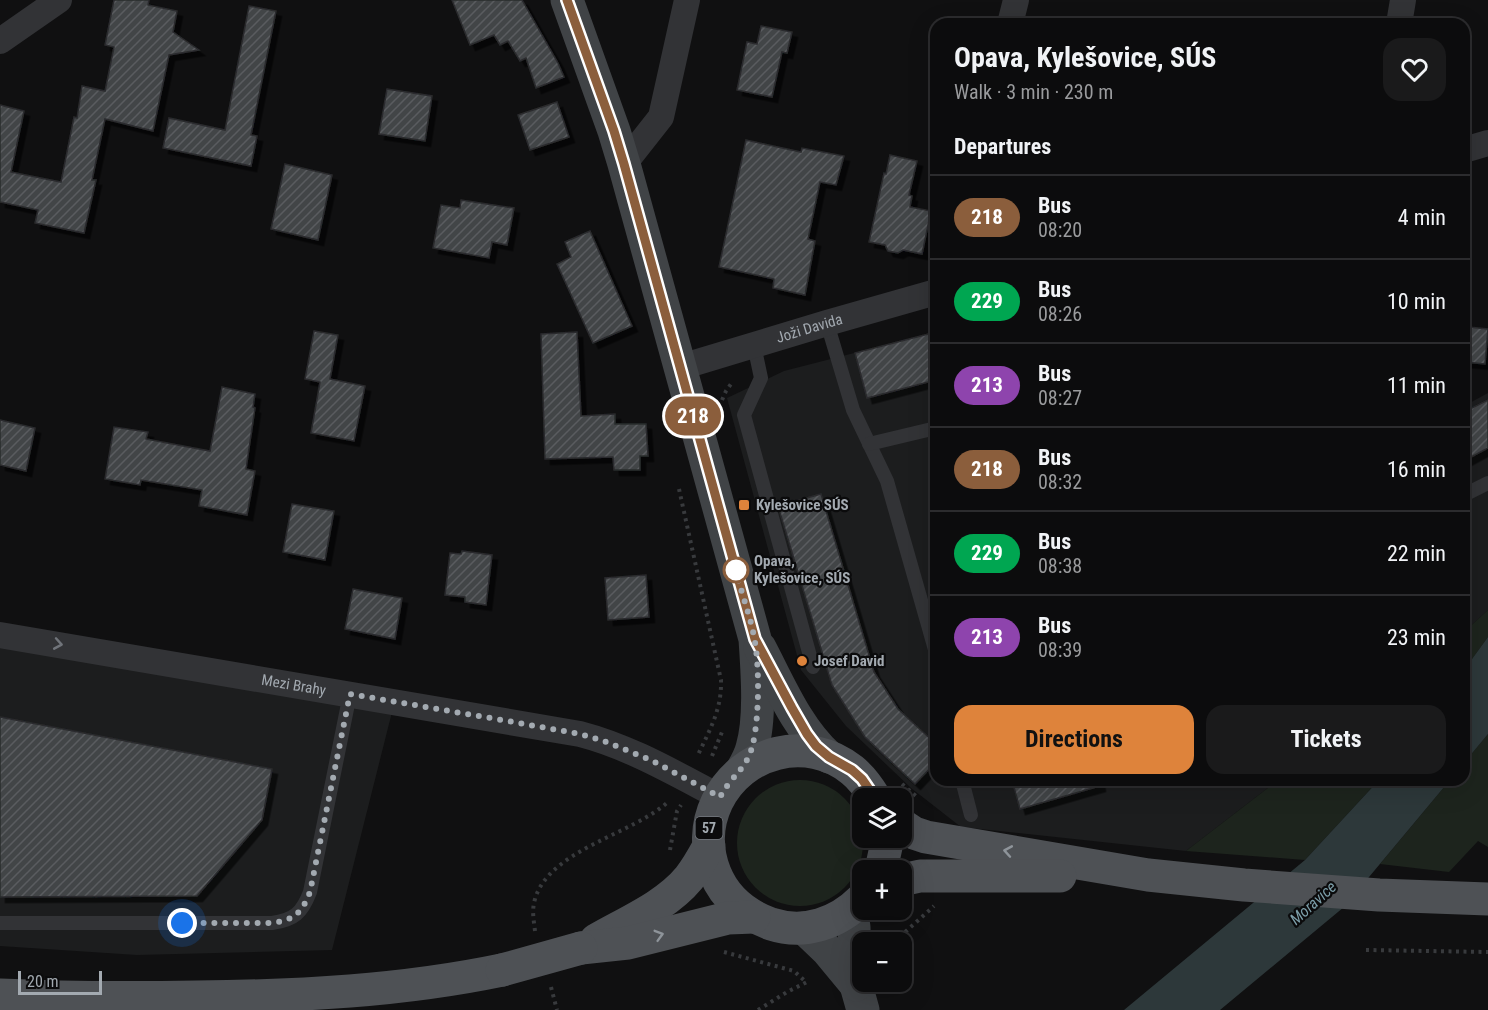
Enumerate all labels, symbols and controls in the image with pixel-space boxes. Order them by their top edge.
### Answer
button: heart [1383,38,1446,101]
text: Opava, Kylešovice, SÚS [954,41,1216,74]
text: Walk · 3 min · 230 m [954,80,1113,104]
text: Departures [954,134,1051,159]
text: Bus [1038,193,1071,218]
text: 218 [971,205,1003,229]
text: 4 min [1398,205,1446,230]
text: 08:20 [1038,218,1082,242]
text: Bus [1038,277,1071,302]
text: 229 [971,289,1003,313]
text: 10 min [1387,289,1446,314]
text: 08:26 [1038,302,1082,326]
street label: Joži Davida [774,310,845,347]
text: Bus [1038,361,1071,386]
text: 213 [971,373,1003,397]
text: 11 min [1387,373,1446,398]
text: 08:27 [1038,386,1082,410]
line badge: 218 [658,396,728,436]
text: 218 [677,404,709,428]
text: Bus [1038,445,1071,470]
text: 218 [971,457,1003,481]
text: 16 min [1387,457,1446,482]
text: 08:32 [1038,470,1082,494]
place label: Kylešovice SÚS [756,496,849,514]
marker: Kylešovice SÚS [737,498,751,512]
text: Bus [1038,529,1071,554]
text: 229 [971,541,1003,565]
text: 22 min [1387,541,1446,566]
place label: Opava, Kylešovice, SÚS [754,552,850,587]
text: 08:38 [1038,554,1082,578]
marker: Opava, Kylešovice, SÚS [723,557,749,583]
text: Bus [1038,613,1071,638]
text: 213 [971,625,1003,649]
text: 23 min [1387,625,1446,650]
one-way arrow [53,638,62,650]
text: 08:39 [1038,638,1082,662]
place label: Josef David [814,652,885,670]
marker: Josef David [795,654,809,668]
street label: Mezi Brahy [260,671,327,699]
button: Directions [954,705,1194,774]
button: Tickets [1206,705,1446,774]
map controls [852,788,912,992]
button: layers [852,788,912,848]
road number: 57 [696,817,722,839]
one-way arrow [1003,845,1013,858]
button: + [852,860,912,920]
water label: Moravice [1286,877,1340,929]
your location [167,908,197,938]
one-way arrow [654,930,664,943]
button: − [852,932,912,992]
scale bar [18,968,102,996]
text: 20 m [27,972,59,991]

